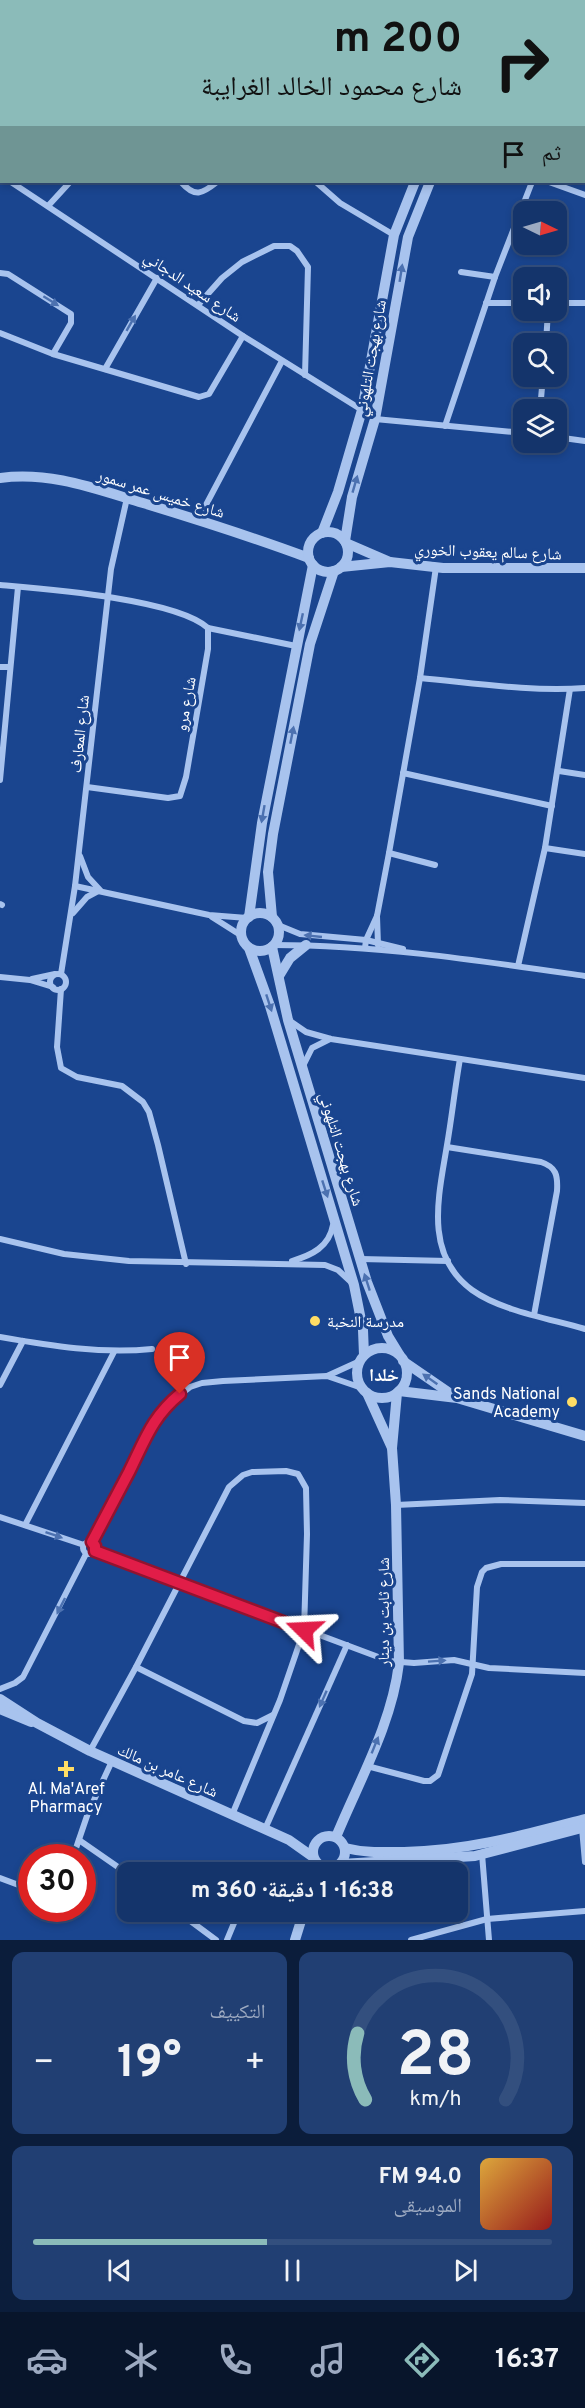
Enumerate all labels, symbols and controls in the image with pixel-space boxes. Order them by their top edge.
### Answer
text: 200 m [334,14,462,67]
icon: right [483,24,561,102]
text: شارع محمود الخالد الغرايبة [201,71,462,105]
icon: arrive [497,138,530,171]
text: ثم [542,141,561,168]
north arrow [513,201,567,255]
map controls [513,201,567,453]
street label: شارع سعيد الدجاني [139,248,244,328]
one-way arrow [396,263,405,282]
button: sound [513,267,567,321]
one-way arrow [43,295,59,306]
street label: شارع بهجت التلهوني [352,298,393,418]
one-way arrow [126,314,136,331]
button: search [513,333,567,387]
button: layers [513,399,567,453]
street label: شارع خميس عمر سمور [93,466,227,524]
one-way arrow [351,475,361,493]
street label: شارع سالم يعقوب الخوري [414,540,562,567]
one-way arrow [296,613,305,632]
street label: شارع مرو [172,675,202,733]
street label: شارع المعارف [67,694,95,774]
one-way arrow [288,725,297,744]
one-way arrow [258,804,267,823]
one-way arrow [304,931,323,941]
one-way arrow [265,994,275,1012]
street label: شارع بهجت التلهوني [312,1090,367,1209]
one-way arrow [321,1180,331,1198]
one-way arrow [362,1273,372,1291]
place label: مدرسة النخبة [327,1313,404,1333]
marker: مدرسة النخبة [308,1314,322,1328]
pin [154,1332,205,1394]
icon: arrive [163,1341,196,1374]
district label: خلدا [369,1365,399,1388]
one-way arrow [423,1373,439,1385]
place label: Sands National Academy [453,1385,560,1423]
marker: Sands National Academy [565,1395,579,1409]
one-way arrow [45,1530,63,1540]
street label: شارع ثابت بن دينار [375,1557,395,1668]
one-way arrow [56,1598,66,1615]
position arrow [272,1598,336,1662]
one-way arrow [427,1656,446,1666]
one-way arrow [318,1690,327,1708]
one-way arrow [370,1735,380,1753]
street label: شارع عامر بن مالك [114,1741,221,1803]
marker: Al. Ma'Aref Pharmacy [59,1762,73,1776]
place label: Al. Ma'Aref Pharmacy [28,1780,105,1818]
speed limit sign: 30 [18,1844,96,1922]
text: 16:38 · 1 دقيقة · 360 m [191,1878,394,1905]
text: التكييف [209,2000,266,2026]
text: 28 [397,2019,474,2098]
text: 19° [117,2036,181,2093]
text: − [33,2043,54,2085]
text: + [244,2043,266,2085]
text: km/h [410,2086,462,2113]
text: 94.0 FM [379,2164,462,2191]
text: الموسيقى [394,2194,462,2220]
icon: previous [103,2254,136,2287]
icon: pause [276,2254,309,2287]
icon: next [449,2254,482,2287]
icon: car [26,2339,68,2381]
icon: climate [120,2339,162,2381]
icon: phone [214,2339,256,2381]
icon: music [307,2339,349,2381]
icon: directions [401,2339,443,2381]
text: 16:37 [495,2343,559,2377]

